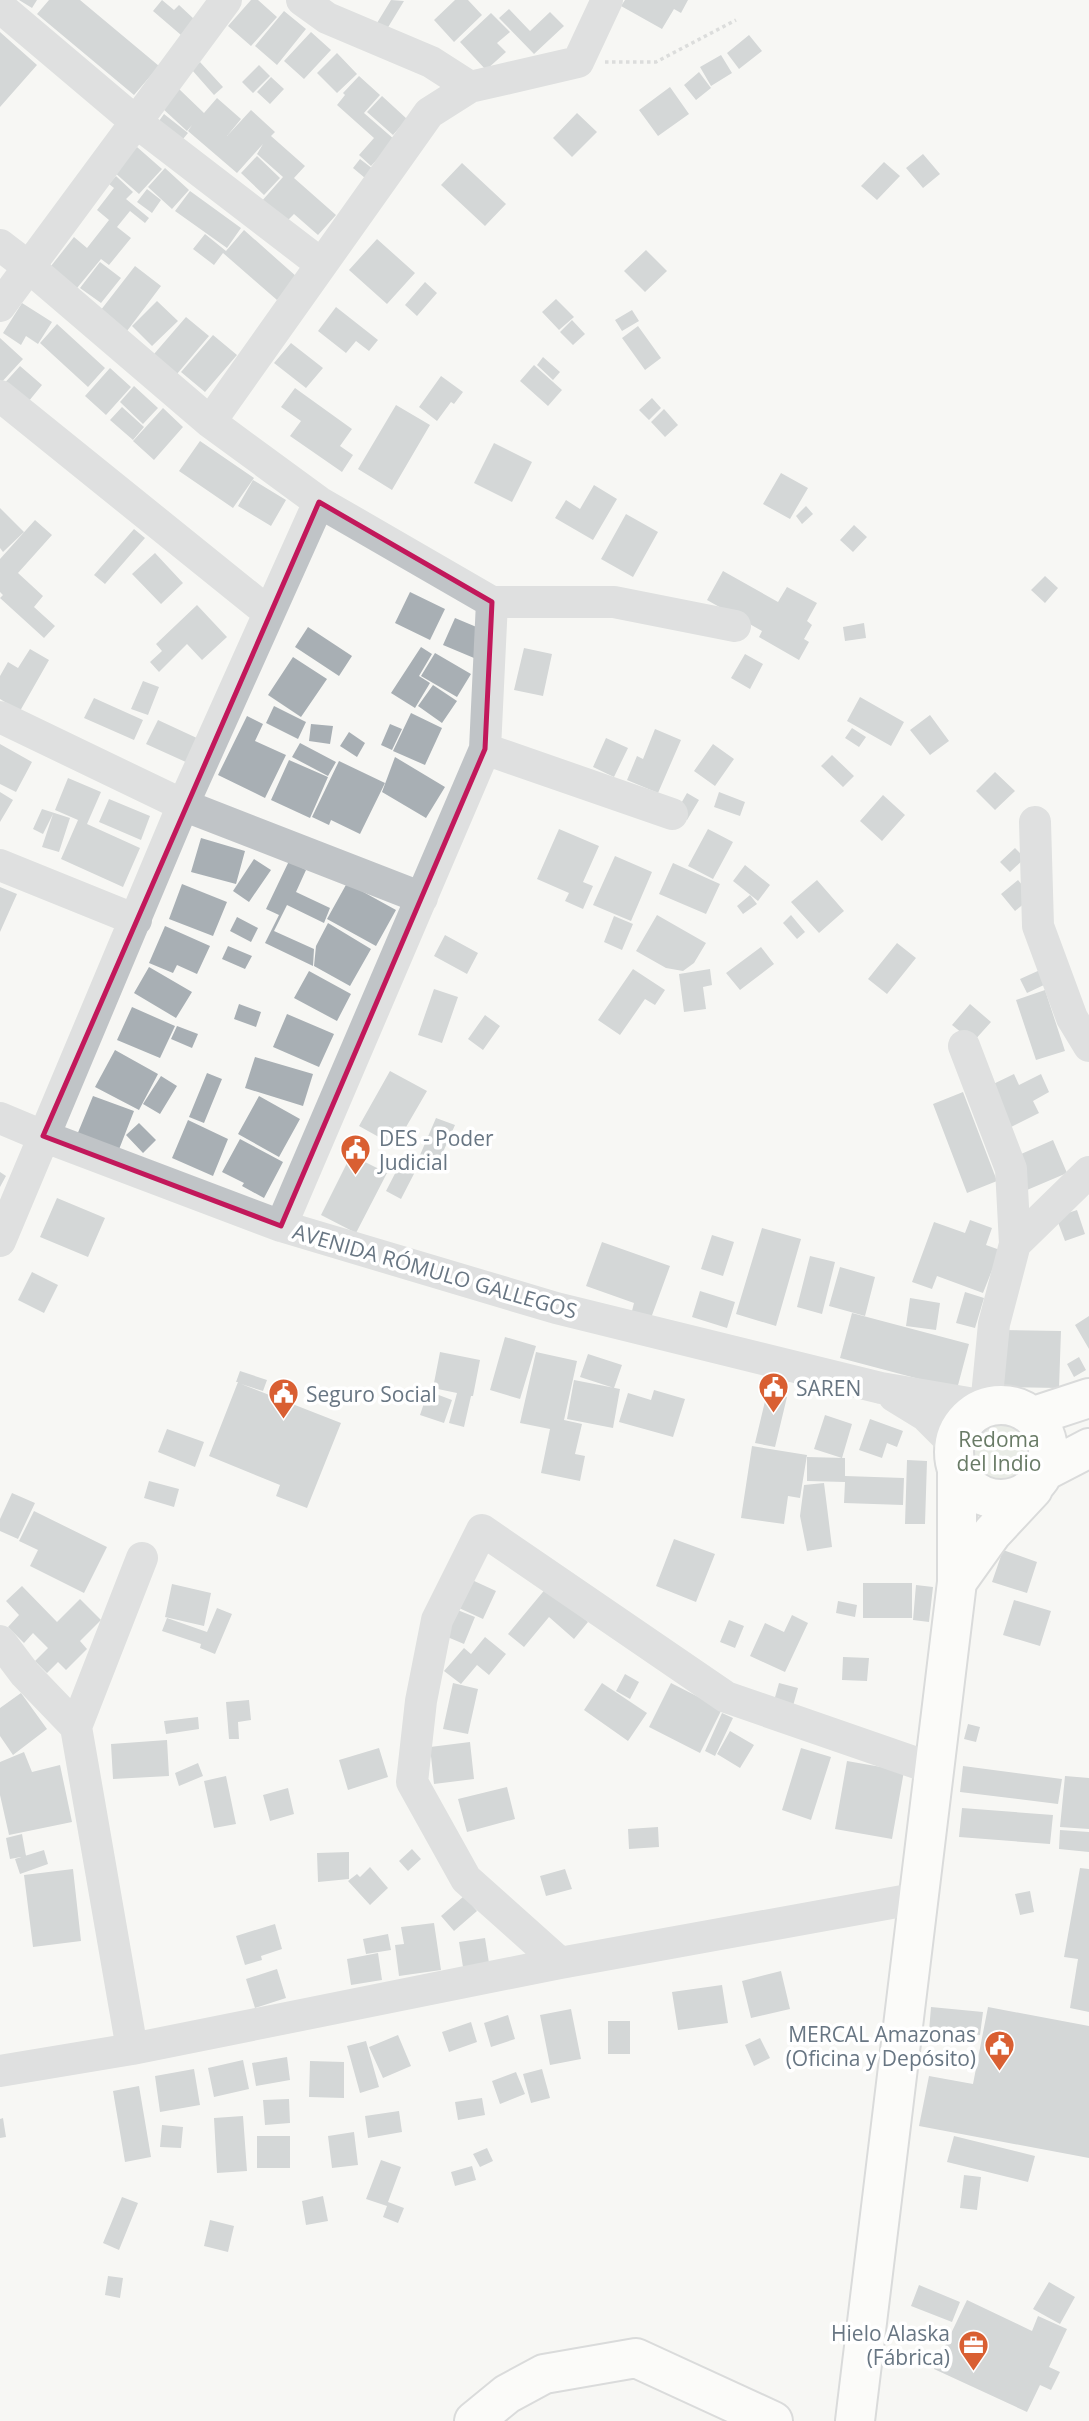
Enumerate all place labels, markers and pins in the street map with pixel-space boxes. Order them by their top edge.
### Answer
place label: DES - Poder Judicial [377,1124,494,1176]
public building icon: DES - Poder Judicial [339,1133,373,1177]
public building icon: SAREN [756,1371,790,1415]
place label: SAREN [796,1374,861,1402]
public building icon: Seguro Social [266,1377,300,1421]
place label: Seguro Social [306,1380,437,1408]
place label: MERCAL Amazonas (Oficina y Depósito) [786,2020,976,2072]
public building icon: MERCAL Amazonas (Oficina y Depósito) [982,2029,1016,2073]
place label: Hielo Alaska (Fábrica) [831,2319,950,2371]
office icon: Hielo Alaska (Fábrica) [956,2328,990,2372]

